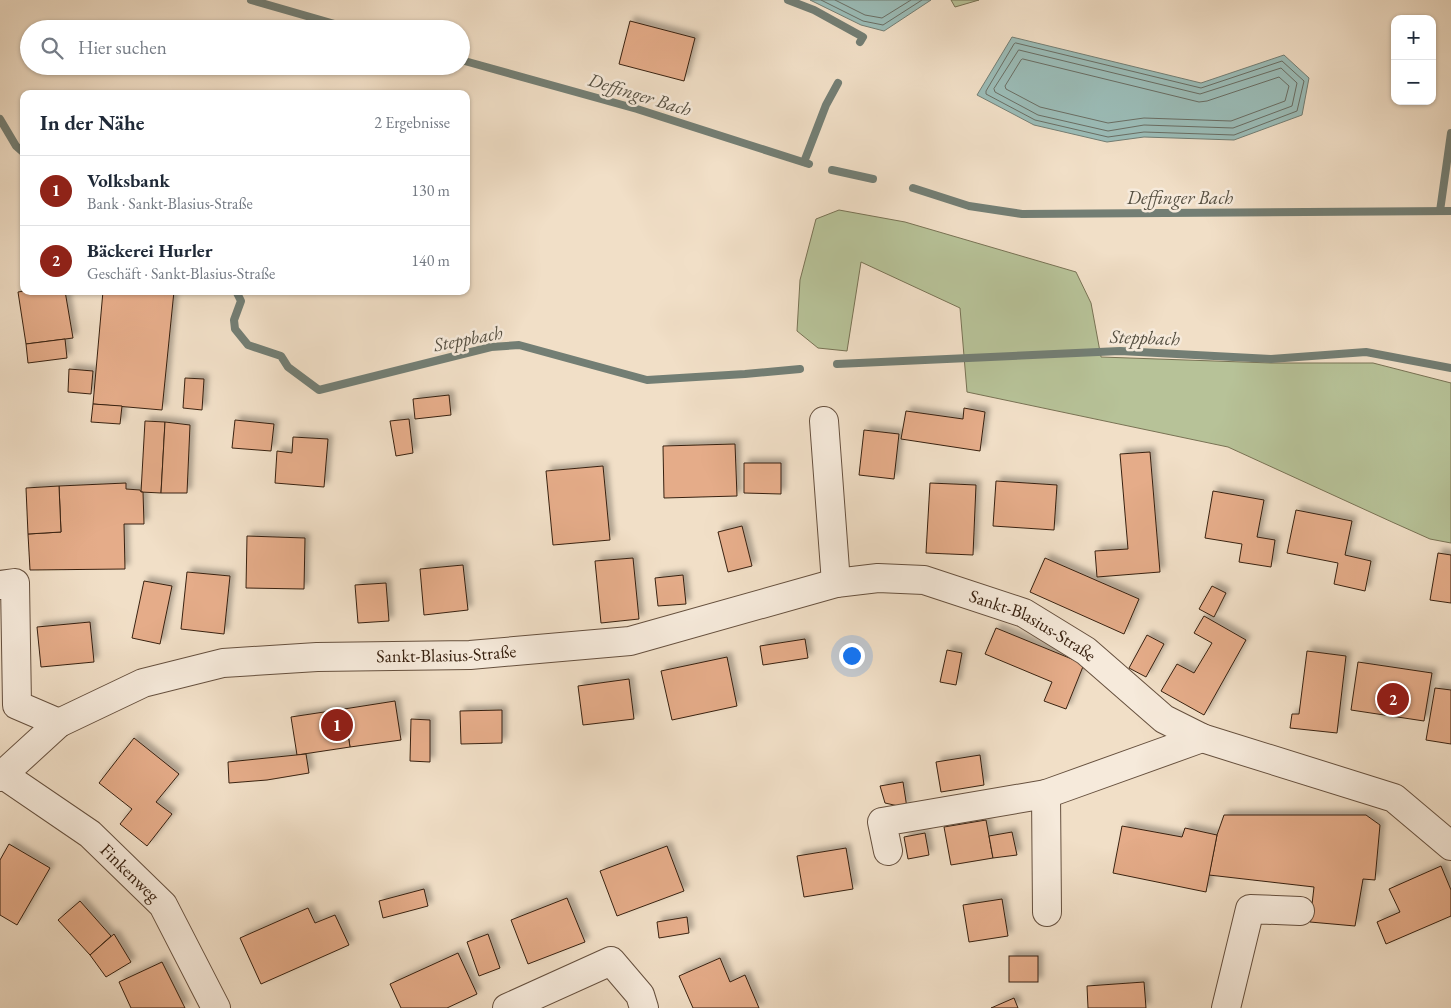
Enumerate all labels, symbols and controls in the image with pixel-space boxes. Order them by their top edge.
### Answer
map controls [1391,15,1436,105]
button: + [1391,15,1436,60]
search box [20,20,470,75]
icon: search [38,34,66,62]
text: Hier suchen [78,35,167,60]
button: − [1391,60,1436,105]
water label: Deffinger Bach [584,67,694,122]
text: In der Nähe [40,109,145,136]
text: 2 Ergebnisse [374,112,450,133]
text: Volksbank [87,168,170,193]
text: 1 [52,180,60,201]
text: 130 m [411,180,450,201]
water label: Deffinger Bach [1126,185,1233,210]
text: Bank · Sankt-Blasius-Straße [87,193,253,214]
text: Bäckerei Hurler [87,238,213,263]
text: 2 [52,250,60,271]
text: 140 m [411,250,450,271]
text: Geschäft · Sankt-Blasius-Straße [87,263,275,284]
water label: Steppbach [430,320,505,358]
water label: Steppbach [1109,324,1180,351]
street label: Sankt-Blasius-Straße [966,584,1102,666]
street label: Sankt-Blasius-Straße [376,639,517,667]
your location [839,643,865,669]
pin: 2 [1377,680,1409,718]
pin: 1 [321,706,353,744]
street label: Finkenweg [95,838,165,907]

